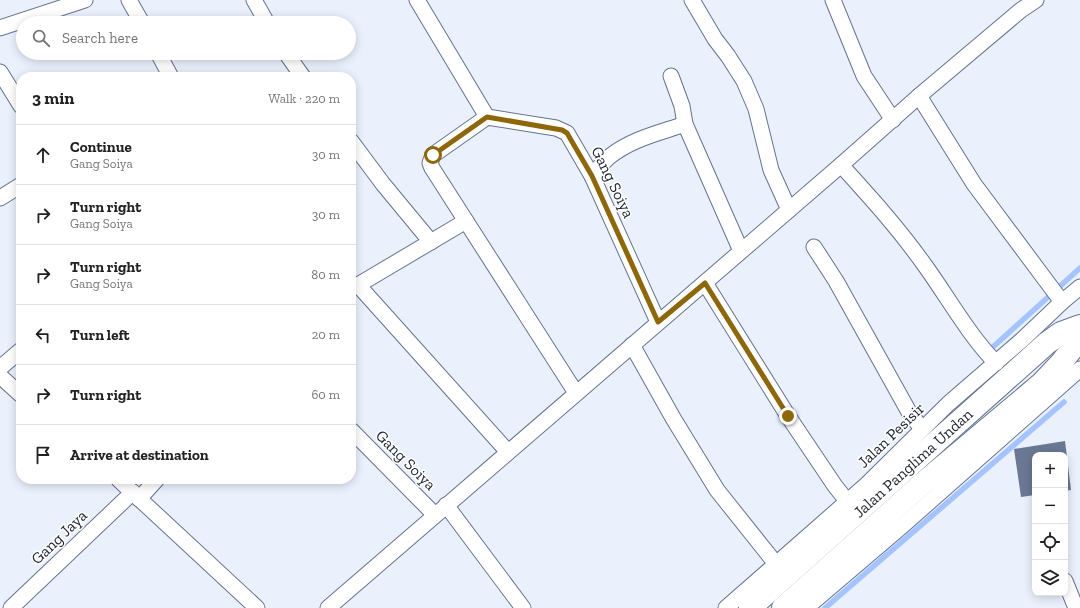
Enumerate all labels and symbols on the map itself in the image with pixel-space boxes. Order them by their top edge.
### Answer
street label: Gang Soiya [588,143,639,221]
route start [424,146,442,164]
street label: Jalan Pesisir [854,398,929,472]
street label: Jalan Panglima Undan [849,404,977,522]
route end [779,407,797,425]
street label: Gang Soiya [372,426,440,494]
street label: Gang Jaya [27,506,91,568]

